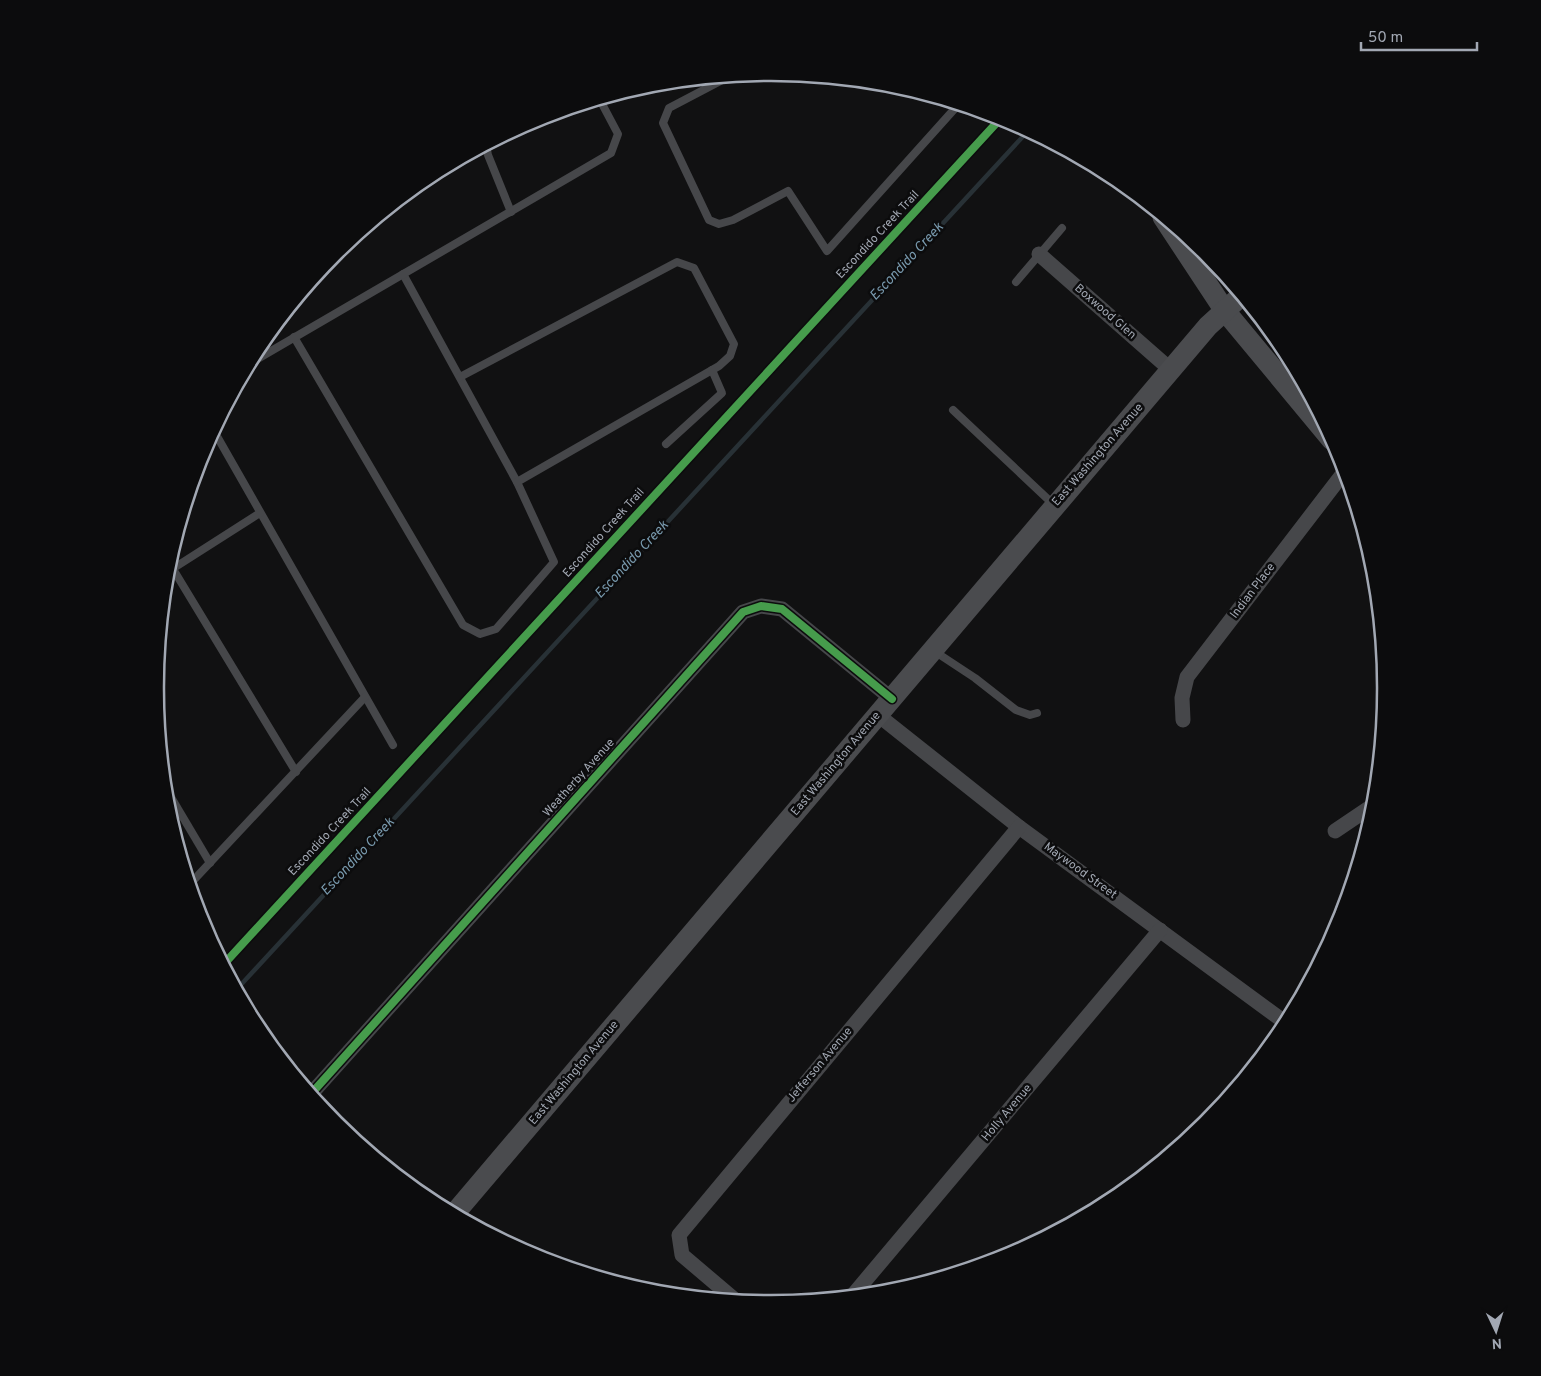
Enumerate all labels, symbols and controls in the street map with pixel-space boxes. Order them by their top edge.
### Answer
scale bar [1361,20,1477,52]
text: 50 m [1368,29,1403,48]
street label: Escondido Creek Trail [833,188,923,282]
water label: Escondido Creek [867,220,947,304]
street label: Boxwood Glen [1071,281,1139,343]
street label: East Washington Avenue [1049,400,1147,510]
street label: Escondido Creek Trail [560,485,648,581]
water label: Escondido Creek [592,518,672,602]
street label: Indian Place [1227,560,1279,622]
street label: East Washington Avenue [788,708,884,820]
street label: Weatherby Avenue [540,735,618,821]
street label: Escondido Creek Trail [285,785,375,879]
water label: Escondido Creek [318,815,398,899]
street label: Maywood Street [1040,839,1120,903]
street label: East Washington Avenue [526,1017,622,1129]
street label: Jefferson Avenue [784,1024,856,1106]
street label: Holly Avenue [978,1081,1036,1145]
north arrow [1471,1306,1521,1356]
text: N [1491,1334,1502,1351]

